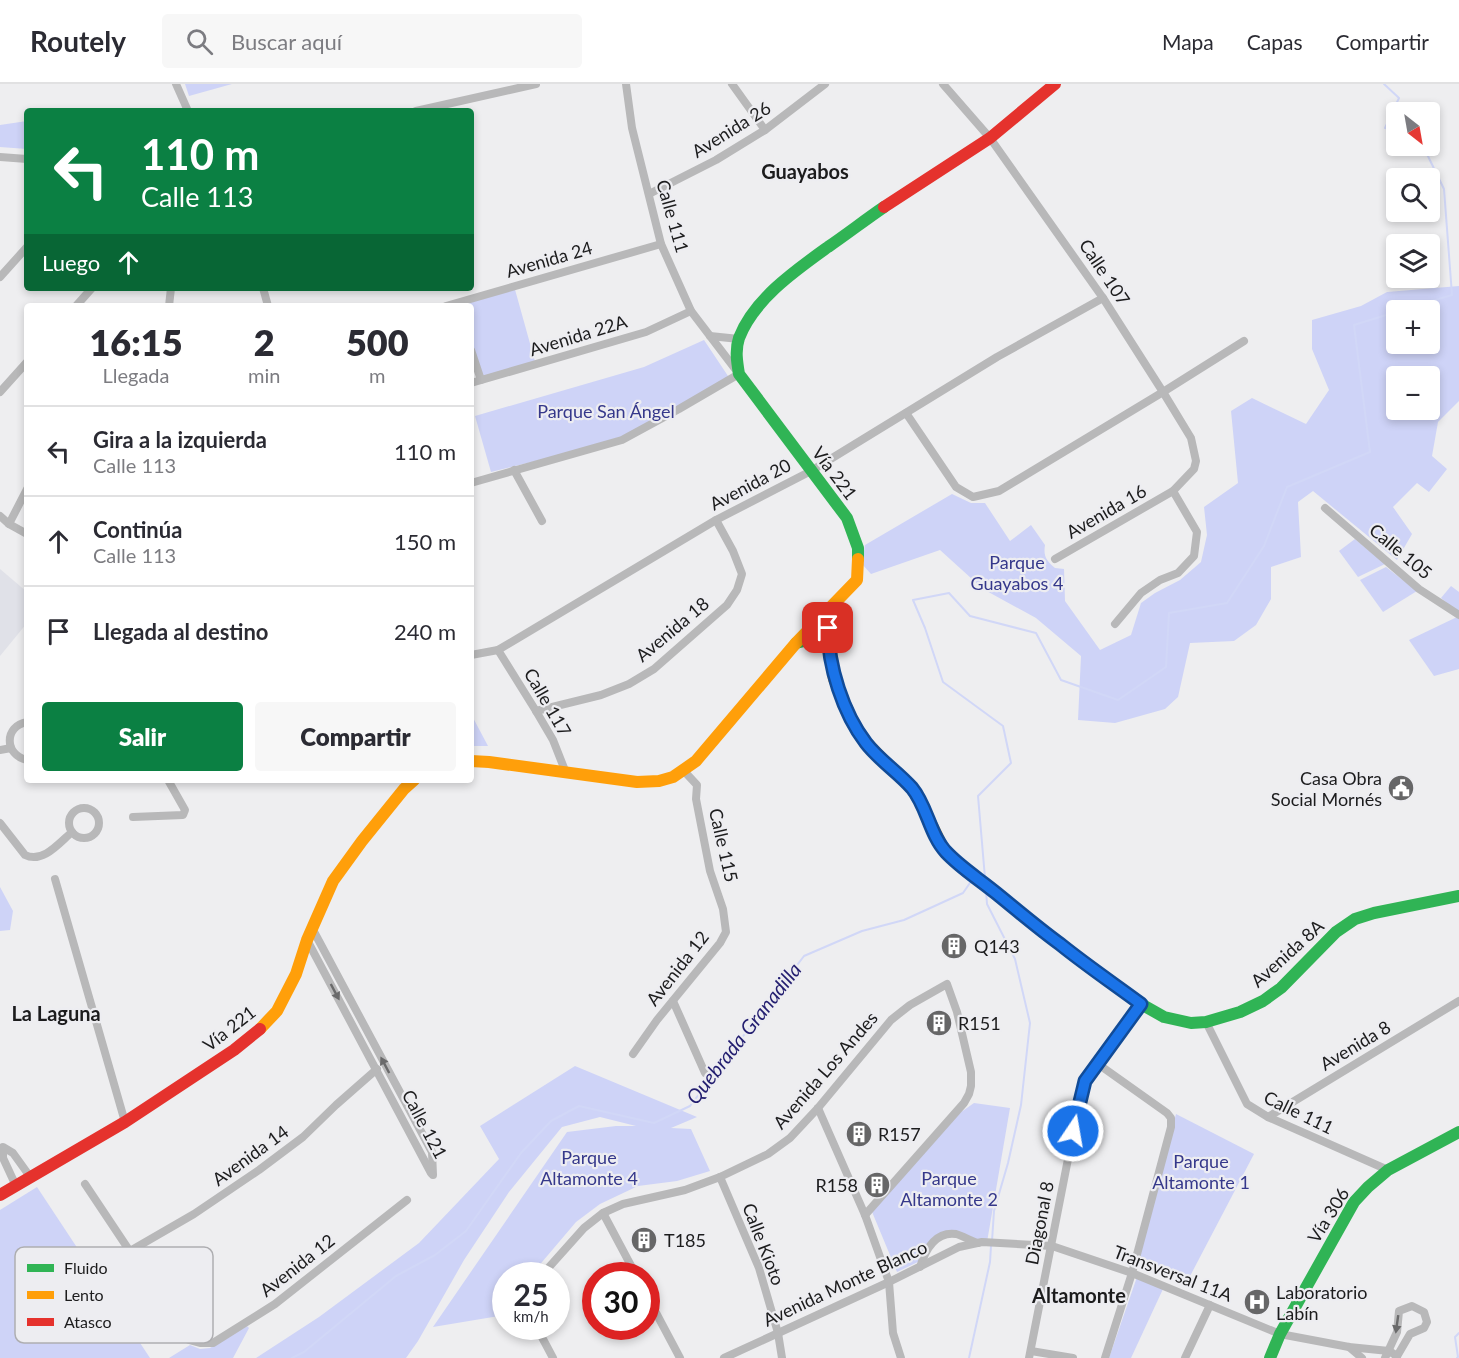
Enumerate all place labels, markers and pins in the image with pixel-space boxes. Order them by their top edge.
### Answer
pin [802,602,853,653]
place label: Casa Obra Social Mornés [1271,767,1382,810]
public building icon: Casa Obra Social Mornés [1386,773,1416,803]
building icon: Q143 [939,931,969,961]
place label: Q143 [974,935,1020,957]
building icon: R151 [924,1008,954,1038]
place label: R151 [958,1012,1001,1034]
building icon: R157 [844,1119,874,1149]
place label: R157 [878,1123,921,1145]
building icon: R158 [862,1170,892,1200]
place label: R158 [815,1174,858,1196]
building icon: T185 [629,1225,659,1255]
place label: T185 [664,1229,706,1251]
place label: Laboratorio Labín [1276,1281,1367,1324]
hospital icon: Laboratorio Labín [1242,1287,1272,1317]

